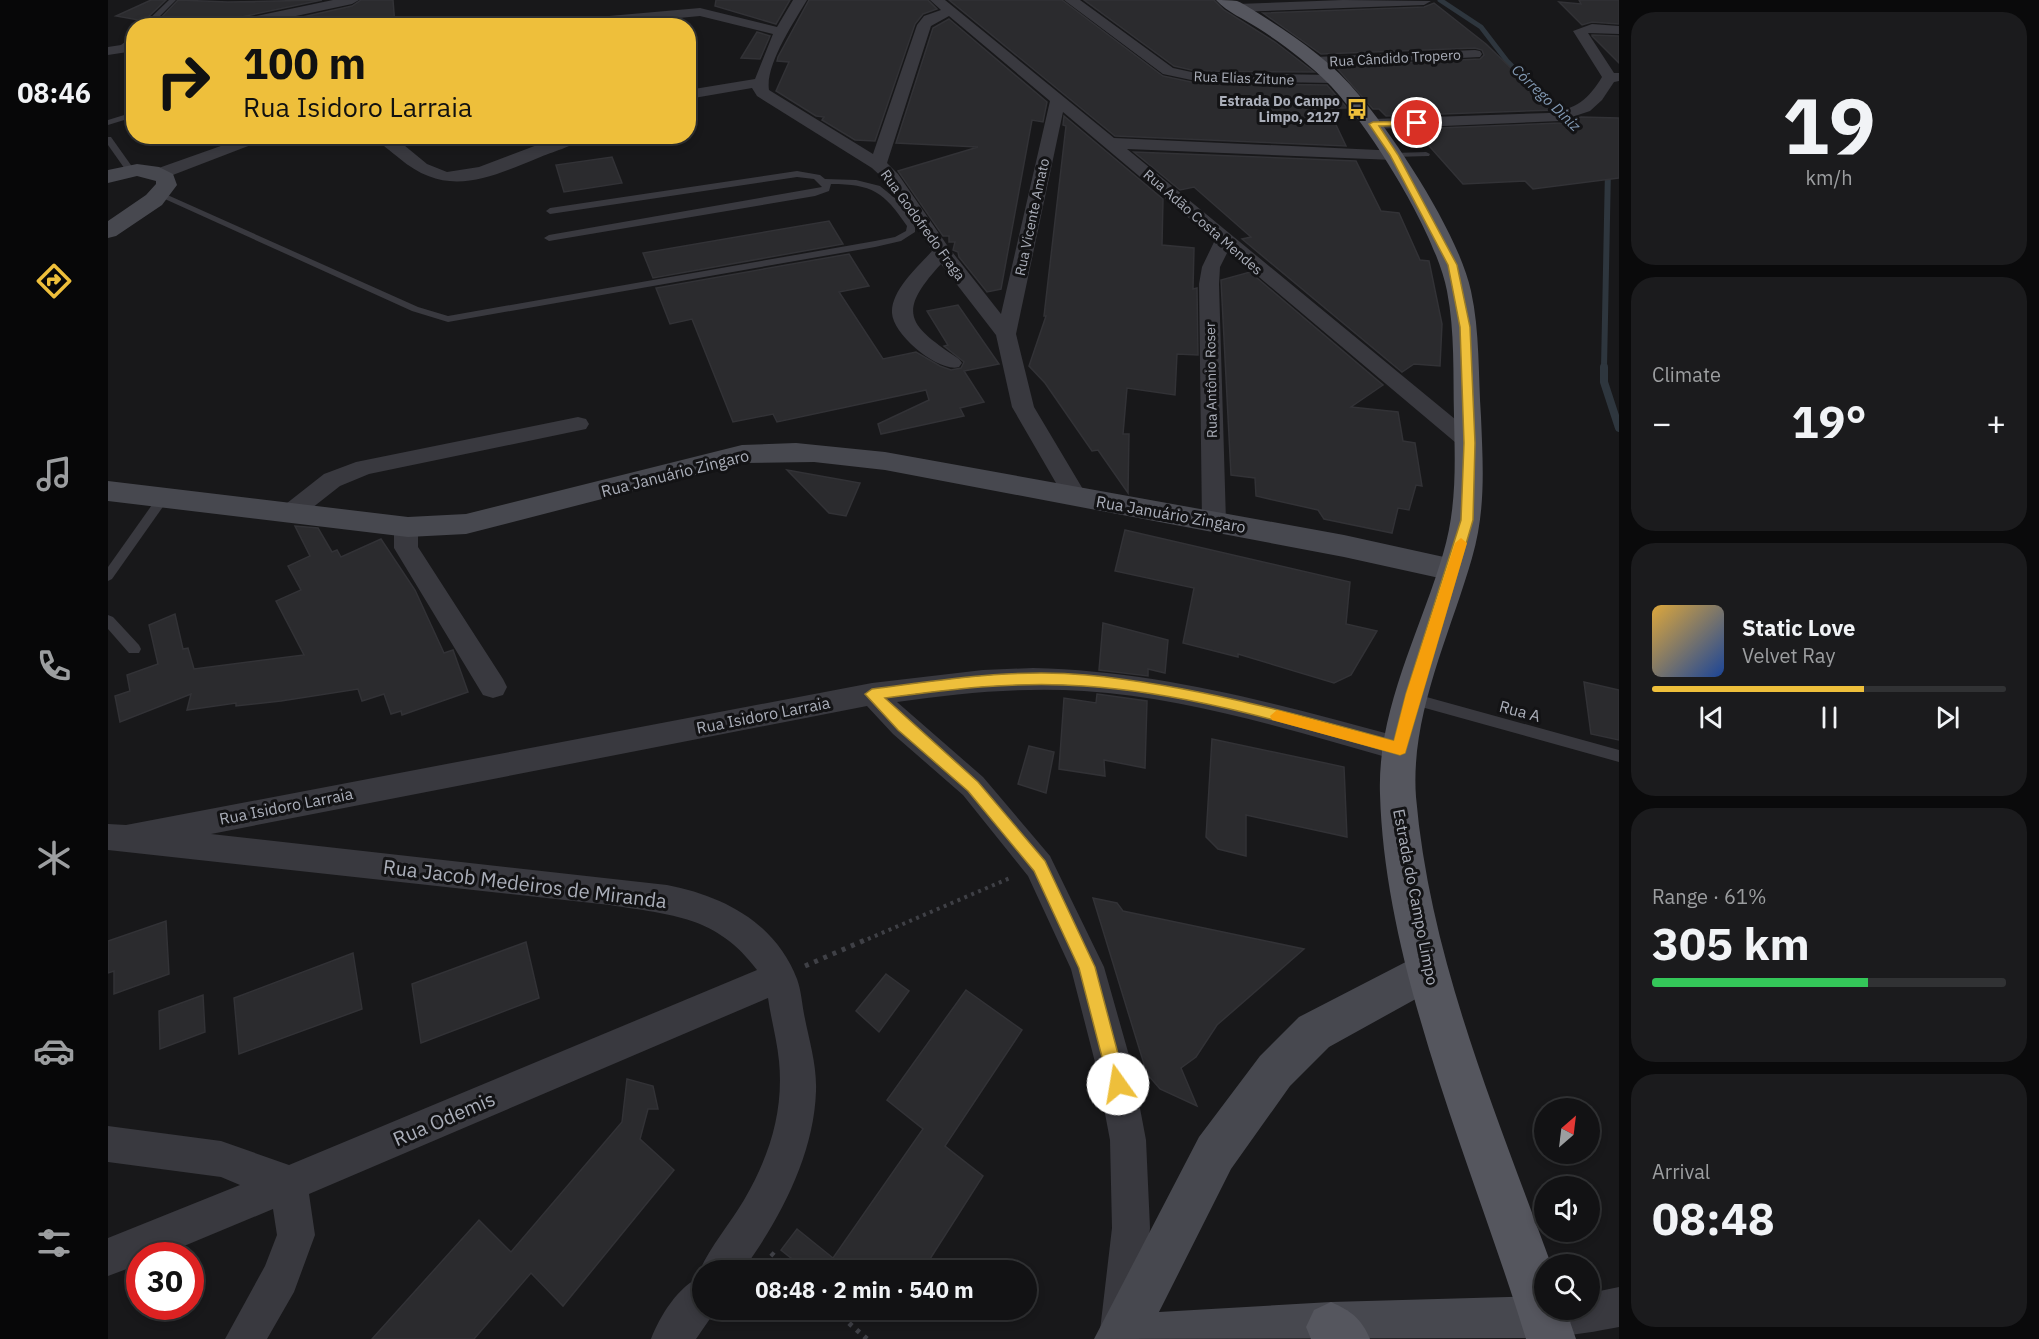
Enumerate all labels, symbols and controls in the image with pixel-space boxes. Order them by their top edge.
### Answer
text: 100 m [243,36,366,91]
icon: right [144,42,222,120]
street label: Rua Cândido Tropero [1329,46,1461,70]
water label: Córrego Diniz [1508,60,1585,135]
street label: Rua Elias Zitune [1193,67,1295,89]
text: 19 [1782,74,1876,175]
text: 08:46 [17,75,91,110]
text: Rua Isidoro Larraia [243,89,472,124]
place label: Estrada Do Campo Limpo, 2127 [1219,92,1340,126]
bus stop icon: Estrada Do Campo Limpo, 2127 [1345,97,1369,121]
pin [1391,97,1442,148]
icon: arrive [1400,106,1433,139]
street label: Rua Vicente Amato [1011,157,1053,277]
text: km/h [1805,164,1853,191]
street label: Rua Adão Costa Mendes [1140,165,1266,279]
street label: Rua Godofredo Fraga [877,166,970,284]
icon: directions [33,260,75,302]
street label: Rua Antônio Roser [1201,322,1221,438]
text: Climate [1652,361,1721,388]
text: 19° [1791,392,1867,450]
text: − [1652,401,1672,444]
text: + [1986,401,2006,444]
street label: Rua Januário Zingaro [599,445,751,501]
icon: music [33,453,75,495]
street label: Rua Januário Zingaro [1095,491,1247,537]
text: Static Love [1742,613,1855,642]
text: Velvet Ray [1742,642,1835,669]
icon: phone [33,645,75,687]
street label: Rua Isidoro Larraia [694,692,832,738]
street label: Rua A [1497,696,1543,726]
icon: previous [1695,701,1728,734]
icon: pause [1813,701,1846,734]
icon: next [1931,701,1964,734]
street label: Rua Isidoro Larraia [217,783,355,829]
street label: Estrada do Campo Limpo [1389,807,1443,987]
icon: climate [33,837,75,879]
street label: Rua Jacob Medeiros de Miranda [382,853,669,914]
text: Range · 61% [1652,883,1767,910]
text: 305 km [1652,914,1810,972]
icon: car [33,1030,75,1072]
position arrow [1086,1052,1150,1116]
street label: Rua Odemis [389,1085,499,1152]
north arrow [1534,1098,1600,1164]
map controls [1534,1098,1600,1320]
text: Arrival [1652,1158,1710,1185]
button: sound [1534,1176,1600,1242]
text: 08:48 [1652,1189,1775,1247]
icon: filters [33,1222,75,1264]
speed limit sign: 30 [126,1242,204,1320]
button: search [1534,1254,1600,1320]
text: 08:48 · 2 min · 540 m [755,1275,974,1304]

